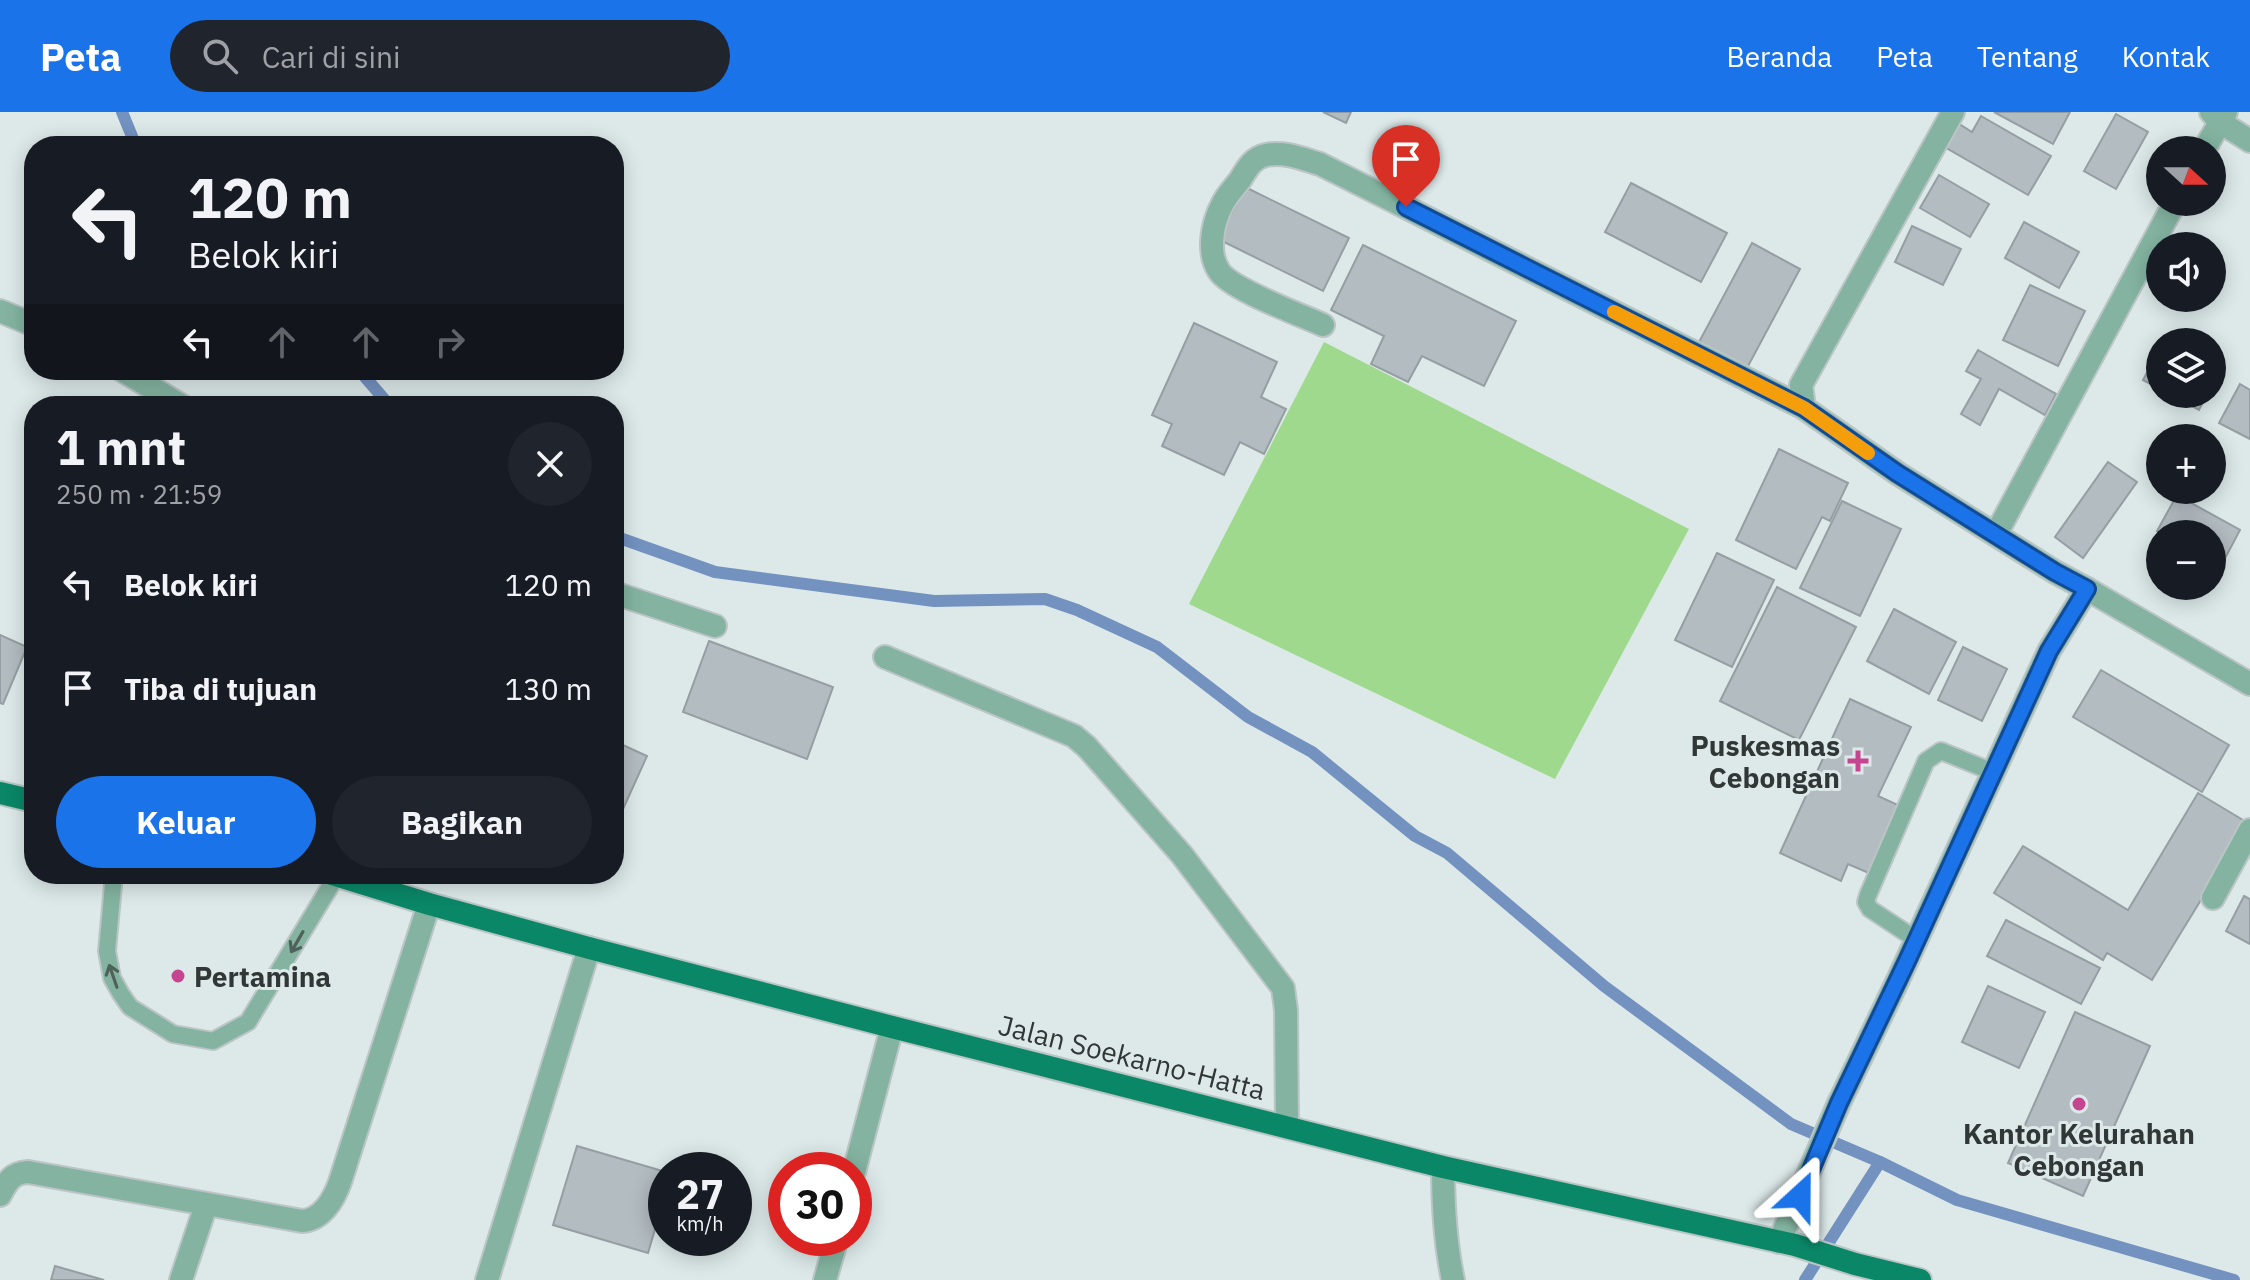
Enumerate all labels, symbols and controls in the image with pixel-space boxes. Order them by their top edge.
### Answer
search box [170,20,730,92]
text: Peta [40,32,122,81]
icon: search [198,34,242,78]
text: Cari di sini [262,37,401,76]
text: Beranda [1726,38,1832,75]
text: Peta [1876,38,1933,75]
text: Tentang [1977,38,2078,75]
text: Kontak [2122,38,2210,75]
pin [1372,125,1440,207]
north arrow [2146,136,2226,216]
map controls [2146,136,2226,600]
icon: arrive [1384,137,1428,181]
text: 120 m [188,161,352,233]
icon: left [56,168,160,272]
text: Belok kiri [188,231,339,278]
button: sound [2146,232,2226,312]
icon: left [176,320,220,364]
icon: ahead [260,320,304,364]
icon: ahead [344,320,388,364]
icon: right [428,320,472,364]
button: layers [2146,328,2226,408]
text: 1 mnt [56,416,186,478]
button: close [508,422,592,506]
button: + [2146,424,2226,504]
text: 250 m · 21:59 [56,477,222,511]
button: − [2146,520,2226,600]
icon: left [56,562,100,606]
text: Belok kiri [124,565,258,604]
text: 120 m [505,565,592,604]
icon: arrive [56,666,100,710]
text: Tiba di tujuan [124,669,317,708]
text: 130 m [505,669,592,708]
place label: Puskesmas Cebongan [1691,727,1840,796]
marker: Puskesmas Cebongan [1847,750,1869,772]
button: Keluar [56,776,316,868]
button: Bagikan [332,776,592,868]
one-way arrow [289,930,305,953]
place label: Pertamina [194,958,331,995]
one-way arrow [105,964,120,989]
marker: Pertamina [169,967,187,985]
street label: Jalan Soekarno-Hatta [995,1006,1269,1108]
marker: Kantor Kelurahan Cebongan [2070,1095,2088,1113]
place label: Kantor Kelurahan Cebongan [1963,1115,2195,1184]
speed limit sign: 30 [768,1152,872,1256]
position arrow [1758,1154,1842,1238]
text: 27 [676,1168,724,1220]
text: km/h [676,1210,724,1237]

